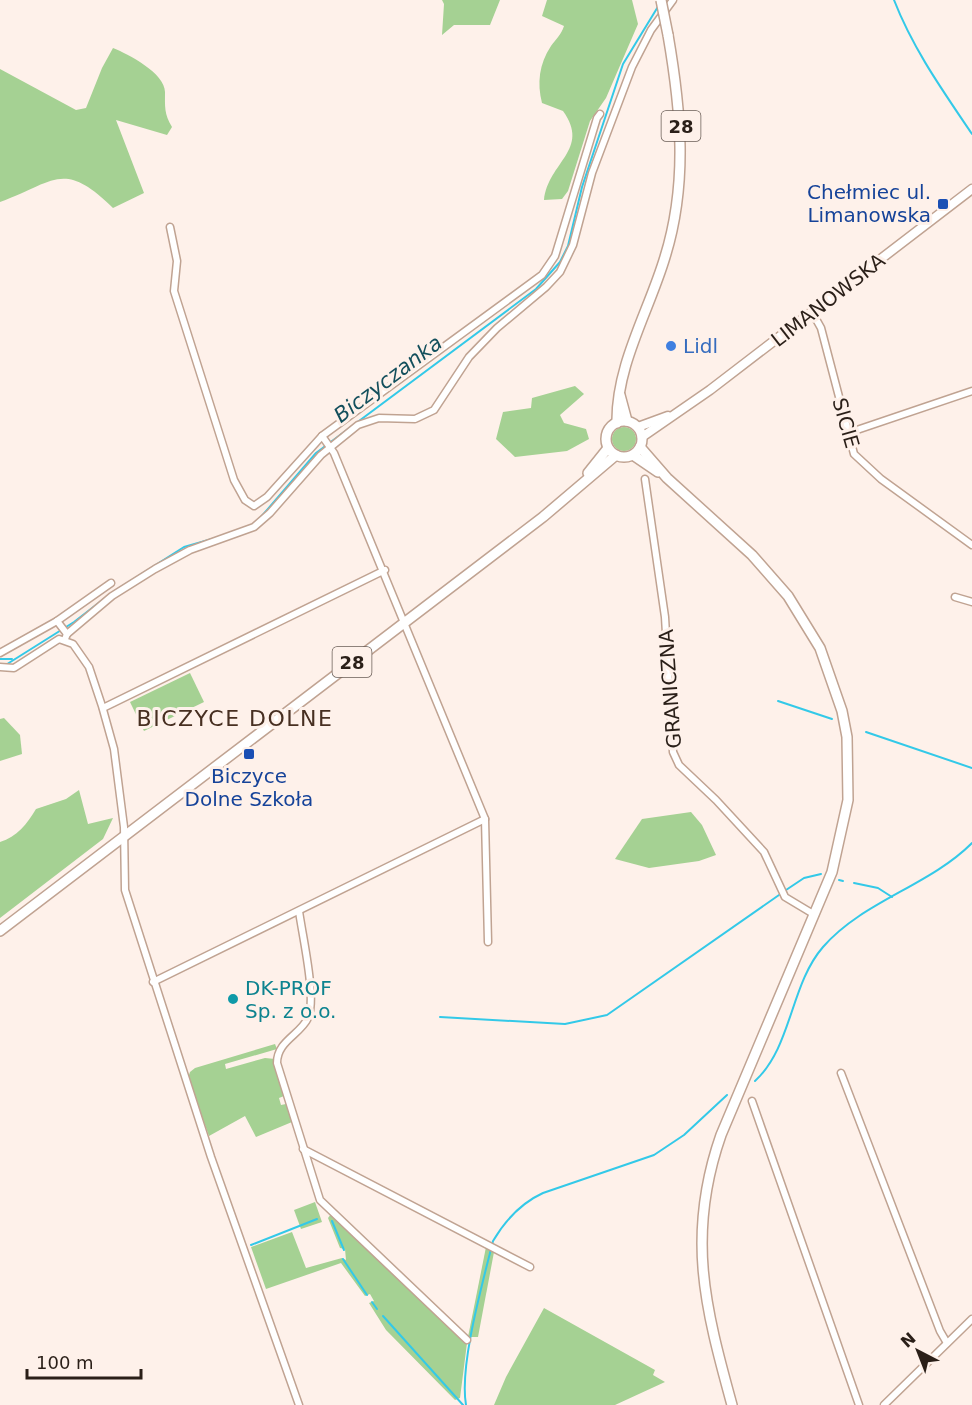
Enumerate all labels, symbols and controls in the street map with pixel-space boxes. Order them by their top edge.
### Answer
road number: 28 [662,111,700,141]
place label: Chełmiec ul. Limanowska [807,180,931,227]
marker: Chełmiec ul. Limanowska [936,197,950,211]
street label: LIMANOWSKA [766,248,890,352]
water label: Biczyczanka [329,331,447,427]
place label: Lidl [683,334,718,358]
marker: Lidl [664,339,678,353]
street label: SICIE [827,395,865,451]
street label: GRANICZNA [654,628,686,749]
road number: 28 [332,647,372,677]
district label: BICZYCE DOLNE [137,706,333,731]
marker: Biczyce Dolne Szkoła [242,747,256,761]
place label: Biczyce Dolne Szkoła [185,764,313,811]
place label: DK-PROF Sp. z o.o. [245,976,336,1023]
marker: DK-PROF Sp. z o.o. [226,992,240,1006]
north arrow [888,1321,948,1381]
text: N [897,1329,920,1352]
scale bar [27,1342,141,1380]
text: 100 m [36,1352,94,1373]

